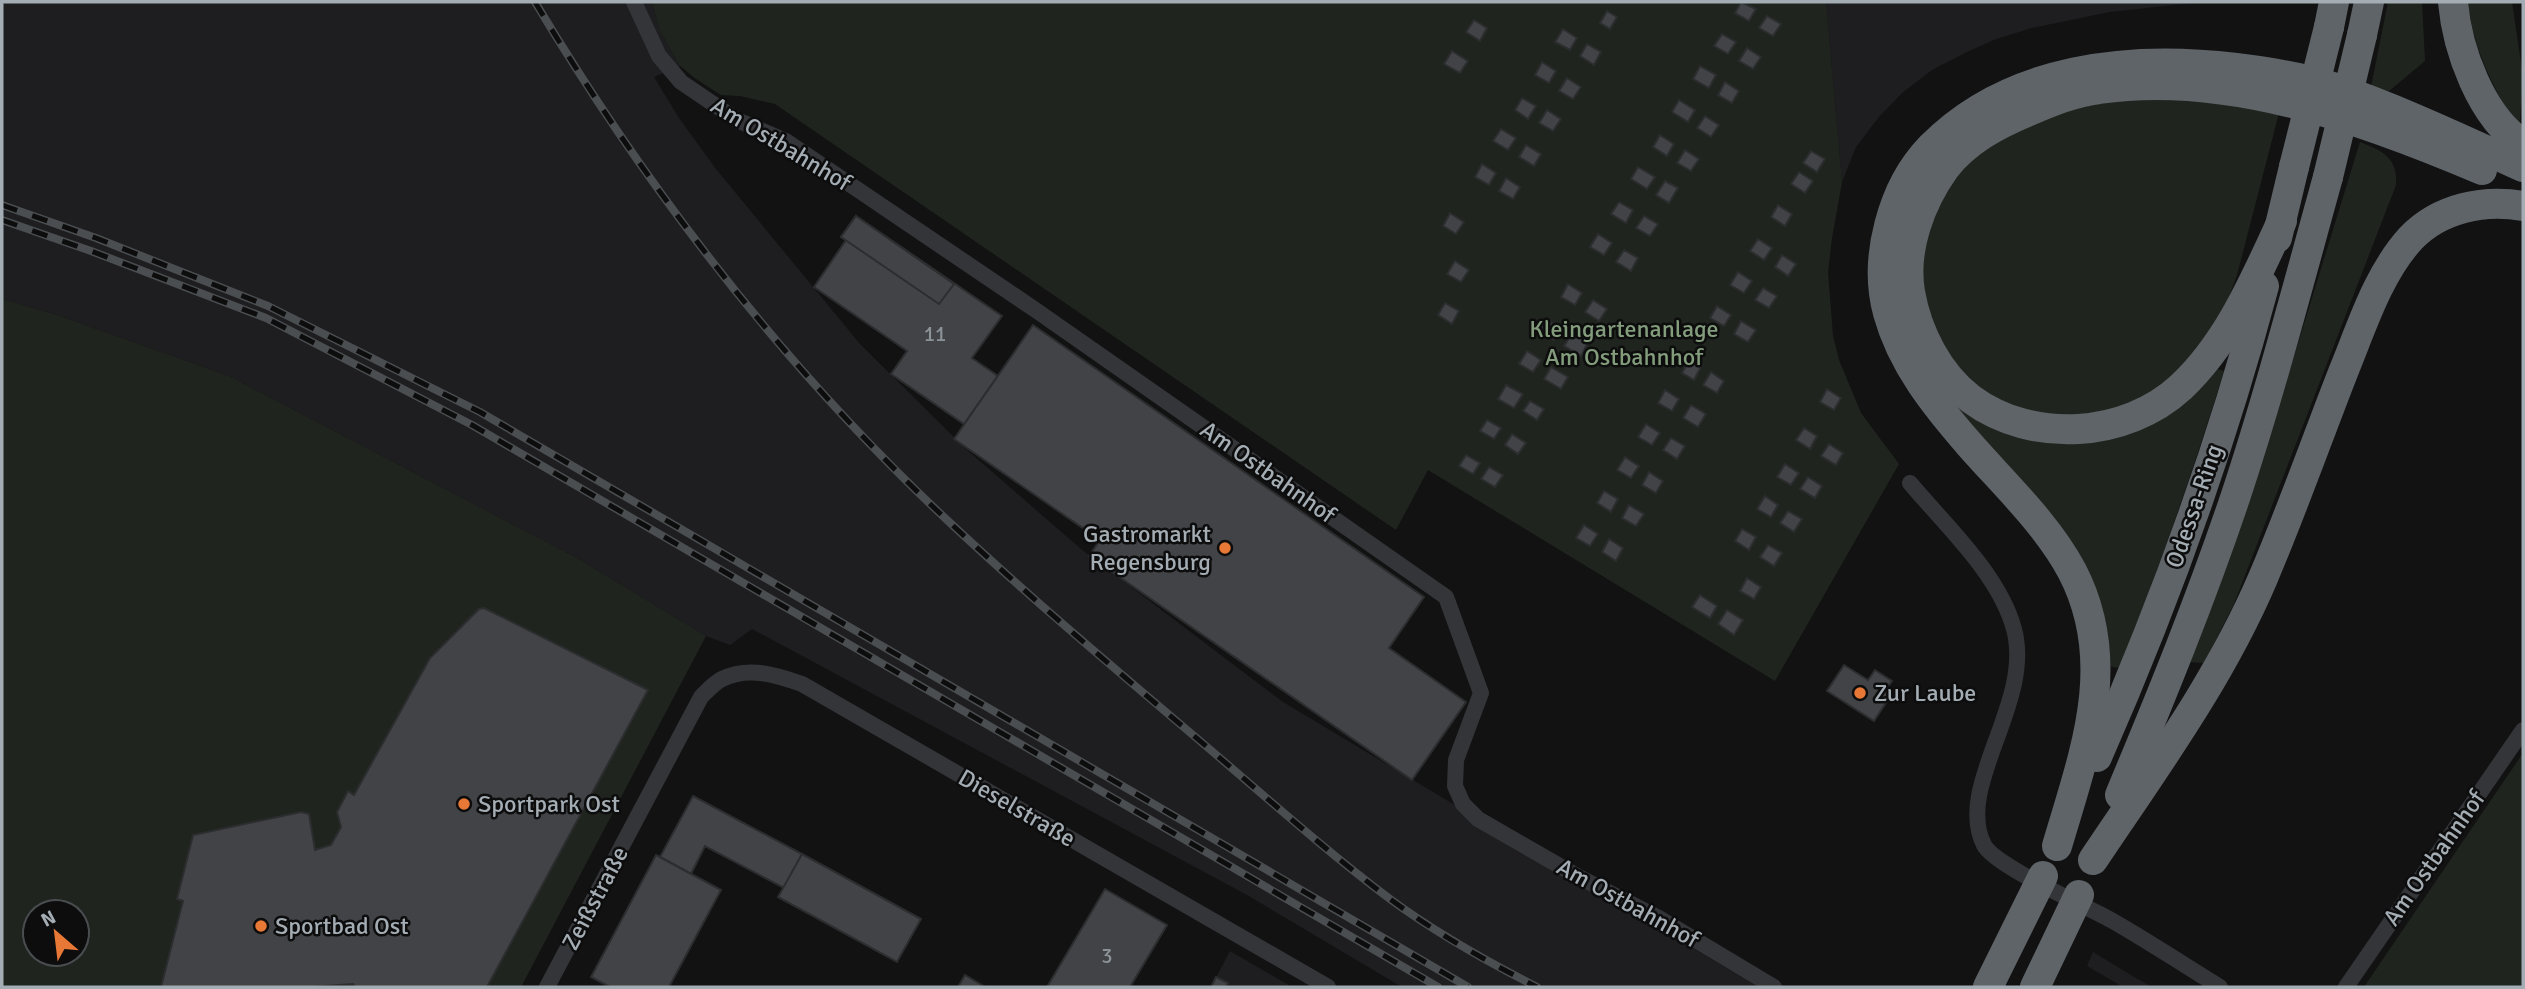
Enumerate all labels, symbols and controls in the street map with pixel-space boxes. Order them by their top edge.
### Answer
street label: Am Ostbahnhof [705,90,857,198]
park label: Kleingartenanlage Am Ostbahnhof [1529,314,1719,372]
house number: 11 [924,321,946,347]
street label: Am Ostbahnhof [1195,414,1342,530]
street label: Odessa-Ring [2159,440,2229,572]
place label: Gastromarkt Regensburg [1083,519,1211,577]
marker: Gastromarkt Regensburg [1217,540,1233,556]
place label: Zur Laube [1874,678,1976,708]
marker: Zur Laube [1852,685,1868,701]
street label: Dieselstraße [953,762,1081,854]
street label: Am Ostbahnhof [2376,784,2492,931]
place label: Sportpark Ost [478,789,620,819]
marker: Sportpark Ost [456,796,472,812]
street label: Zeißstraße [555,841,635,955]
street label: Am Ostbahnhof [1552,852,1705,955]
north arrow [21,898,91,968]
text: N [37,905,60,933]
place label: Sportbad Ost [275,911,409,941]
marker: Sportbad Ost [253,918,269,934]
house number: 3 [1101,943,1113,969]

